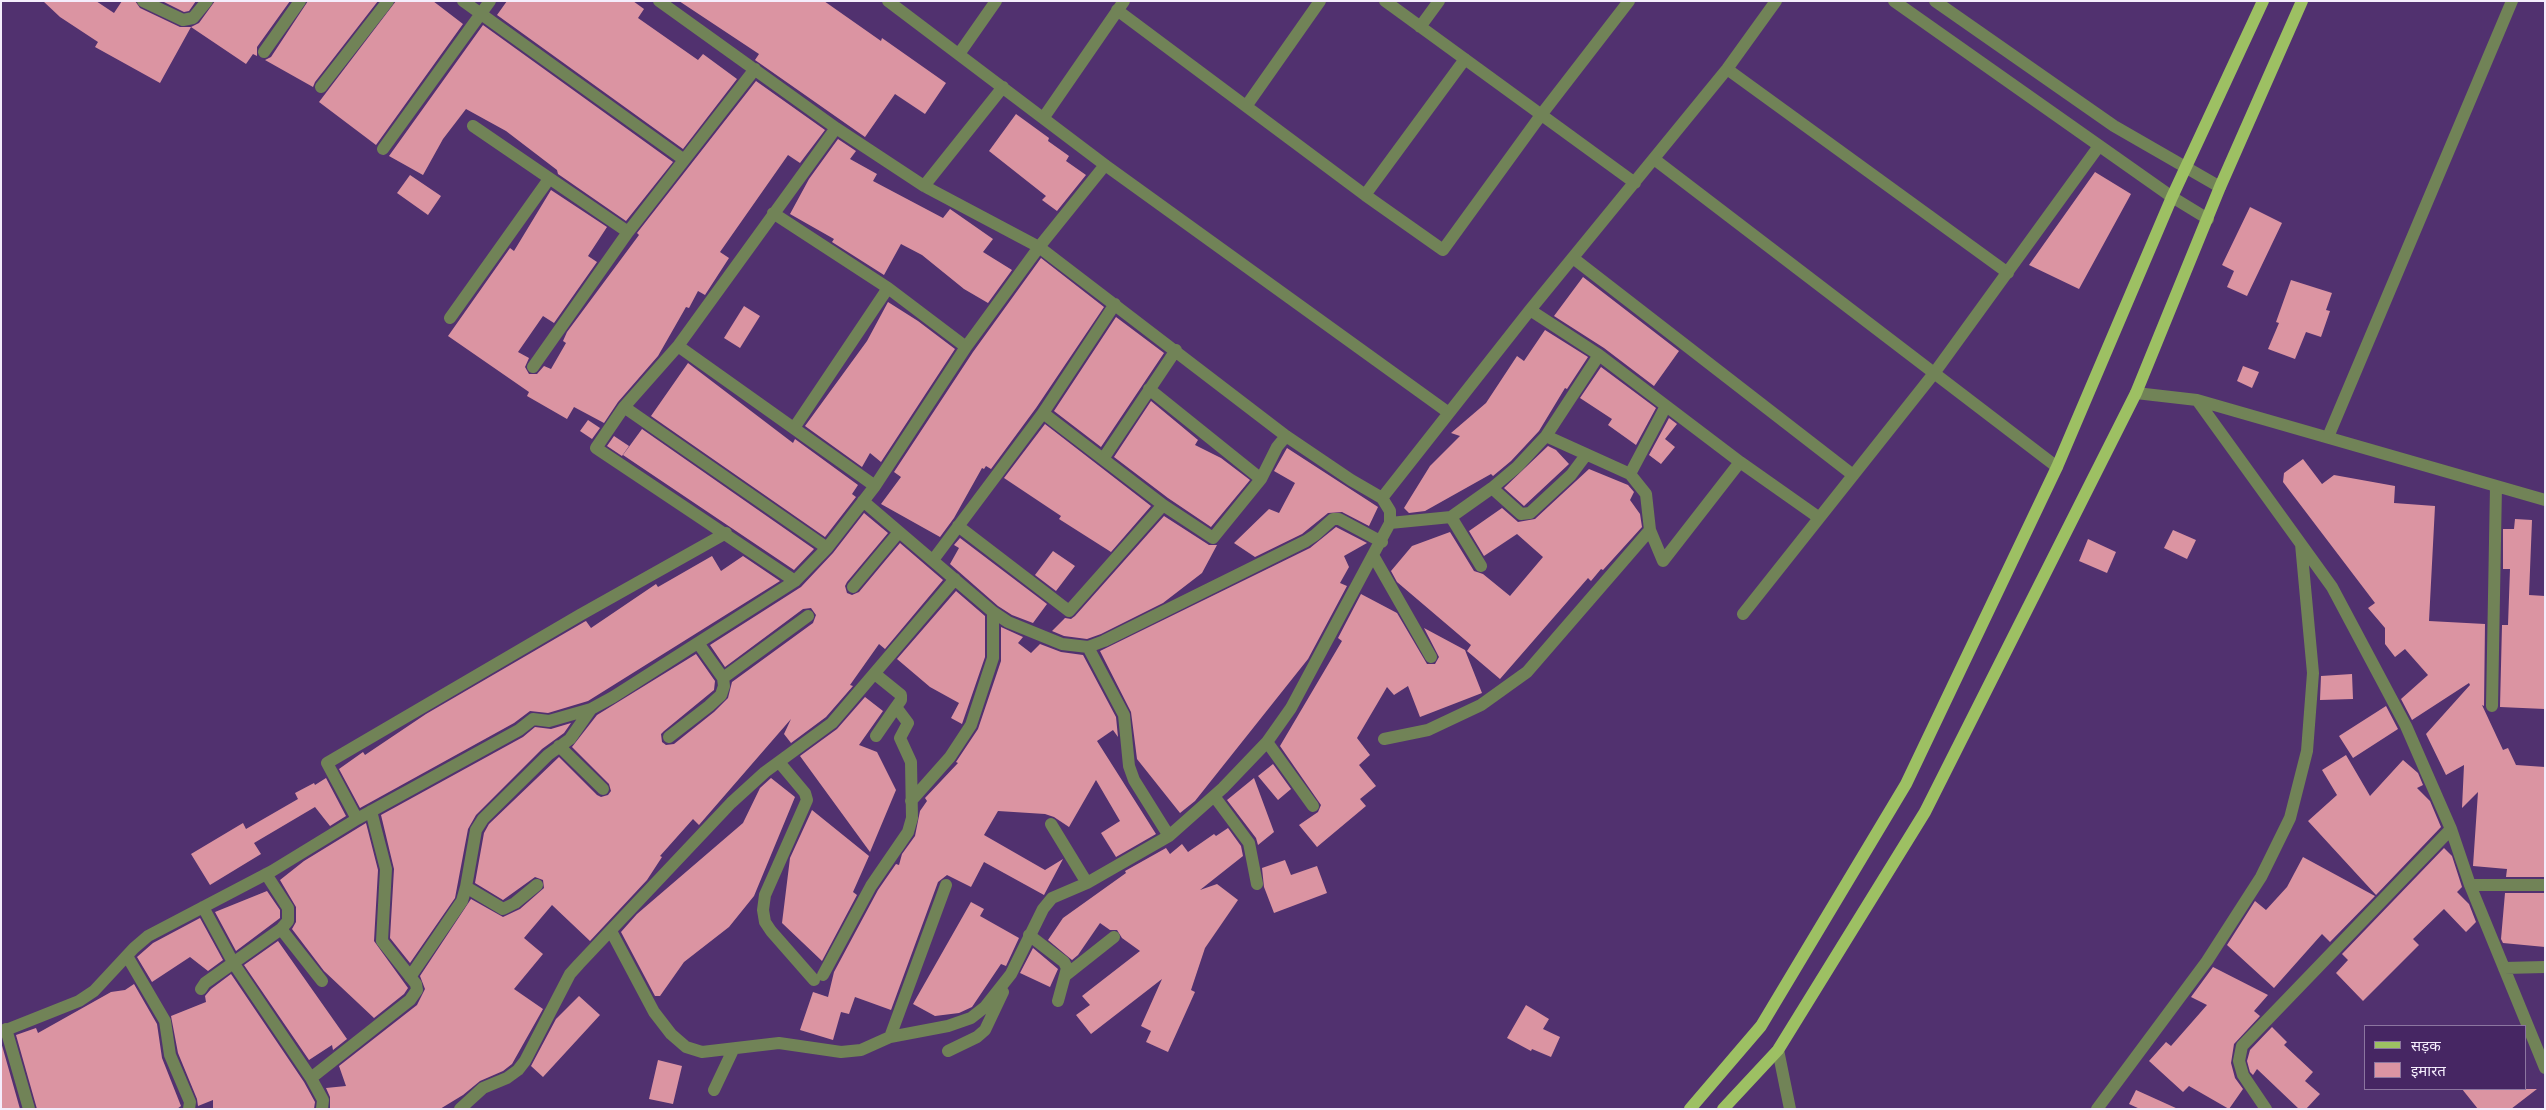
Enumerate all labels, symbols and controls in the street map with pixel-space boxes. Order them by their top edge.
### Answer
legend [2364,1025,2526,1090]
text: सड़क [2411,1035,2441,1055]
text: इमारत [2411,1060,2446,1080]

